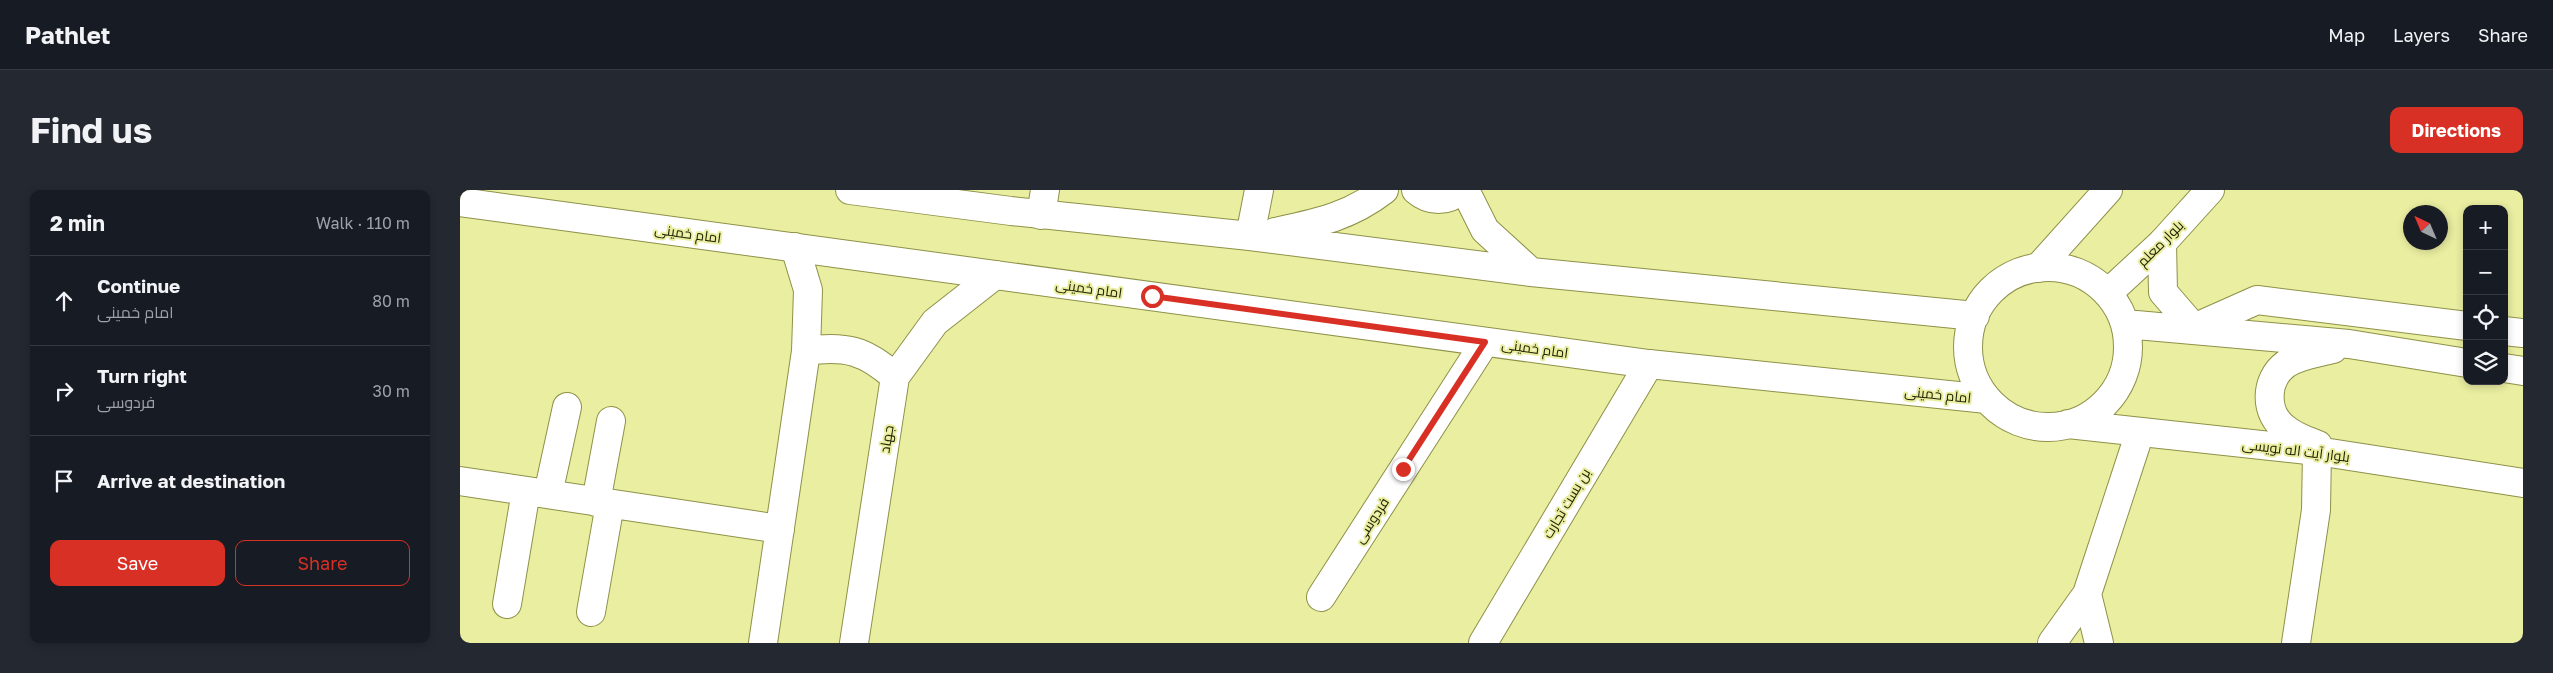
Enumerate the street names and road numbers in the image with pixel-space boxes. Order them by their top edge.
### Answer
street label: بلوار معلم [2133,216,2188,271]
street label: امام خمینی [653,220,722,248]
street label: امام خمینی [1054,275,1123,303]
street label: امام خمینی [1500,335,1569,363]
street label: امام خمینی [1904,382,1972,408]
street label: جهاد [875,424,897,454]
street label: بلوار آیت اله نویسی [2241,435,2351,465]
street label: بن بست تجارت [1538,465,1594,541]
street label: فردوسی [1350,494,1392,546]

